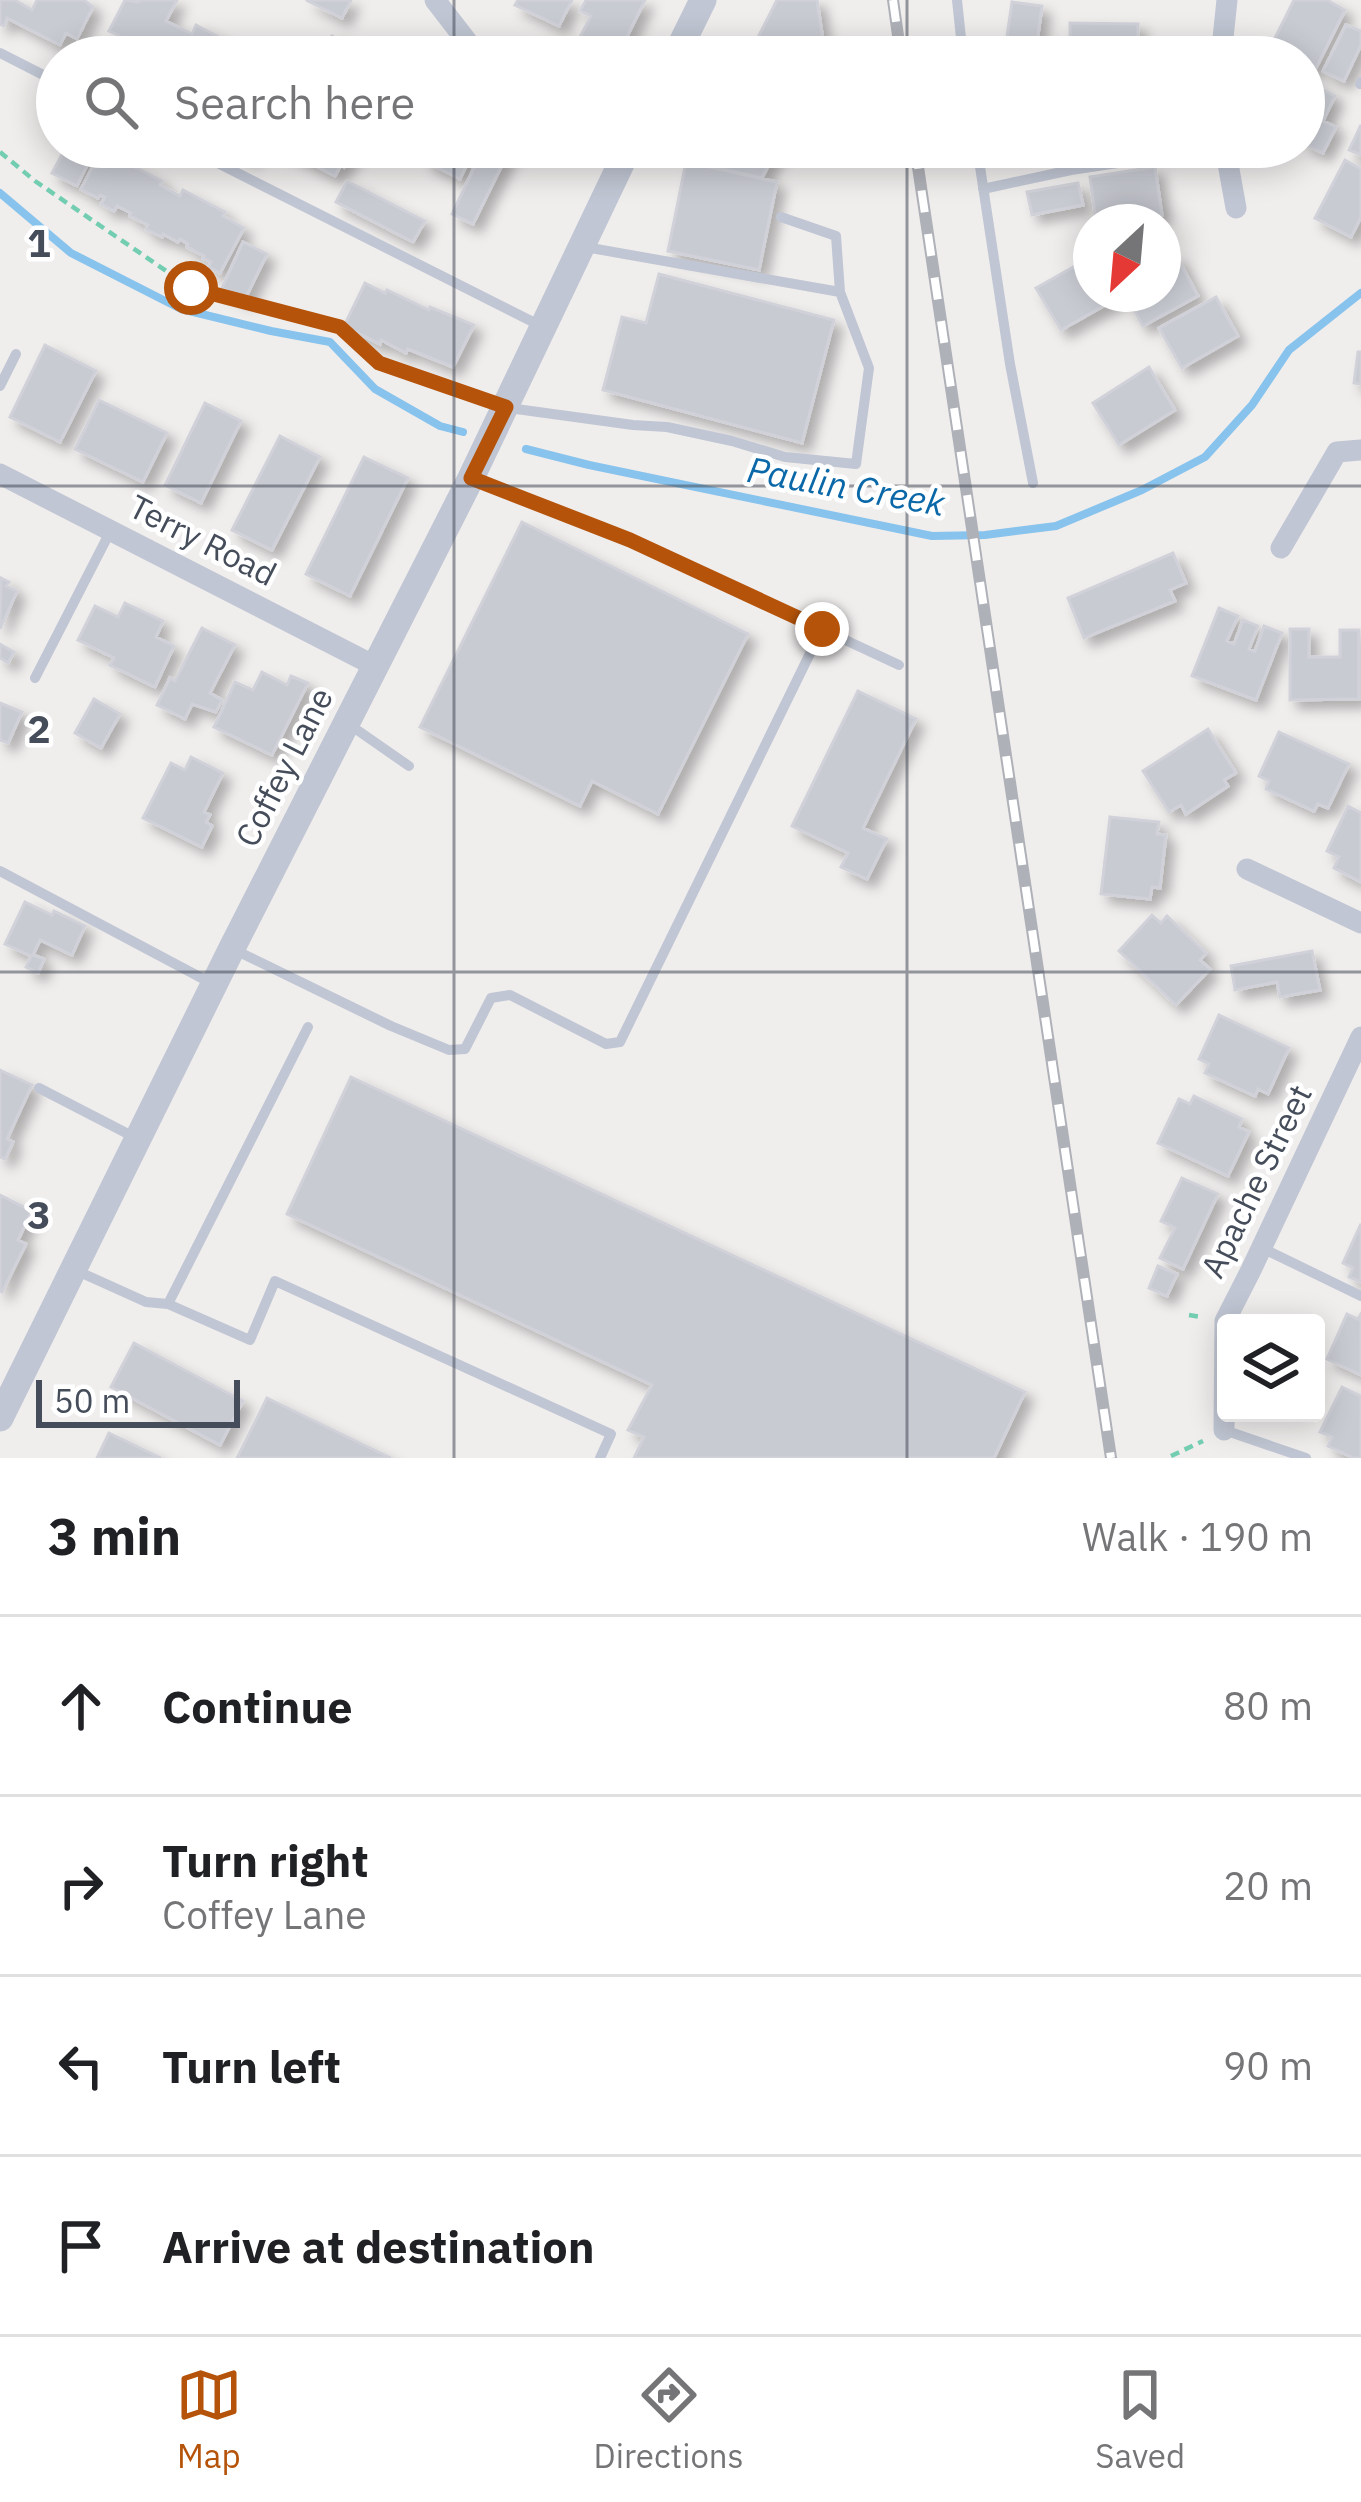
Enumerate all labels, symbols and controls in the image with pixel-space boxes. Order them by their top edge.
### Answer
search box [36,36,1325,168]
icon: search [78,69,144,135]
text: Search here [174,73,415,131]
north arrow [1073,204,1181,312]
text: 1 [27,217,51,268]
route start [164,261,218,315]
water label: Paulin Creek [744,445,950,526]
street label: Terry Road [122,484,284,595]
route end [795,602,849,656]
street label: Coffey Lane [225,680,342,854]
text: 2 [27,703,51,754]
street label: Apache Street [1190,1077,1321,1284]
text: 3 [27,1189,51,1240]
map controls [1217,1314,1325,1422]
button: layers [1217,1314,1325,1422]
scale bar [36,1374,240,1427]
text: 50 m [54,1379,130,1422]
text: 3 min [48,1503,181,1569]
text: Walk · 190 m [1082,1511,1313,1562]
icon: ahead [48,1673,114,1739]
text: Continue [162,1677,353,1735]
text: 80 m [1223,1680,1313,1731]
text: Turn right [162,1831,369,1889]
icon: right [48,1853,114,1919]
text: 20 m [1223,1860,1313,1911]
text: Coffey Lane [162,1889,367,1940]
icon: left [48,2033,114,2099]
text: Turn left [162,2037,341,2095]
text: 90 m [1223,2040,1313,2091]
icon: arrive [48,2213,114,2279]
text: Arrive at destination [162,2217,595,2275]
tab: Map [176,2362,242,2477]
tab: Directions [594,2362,744,2477]
tab: Saved [1095,2362,1185,2477]

